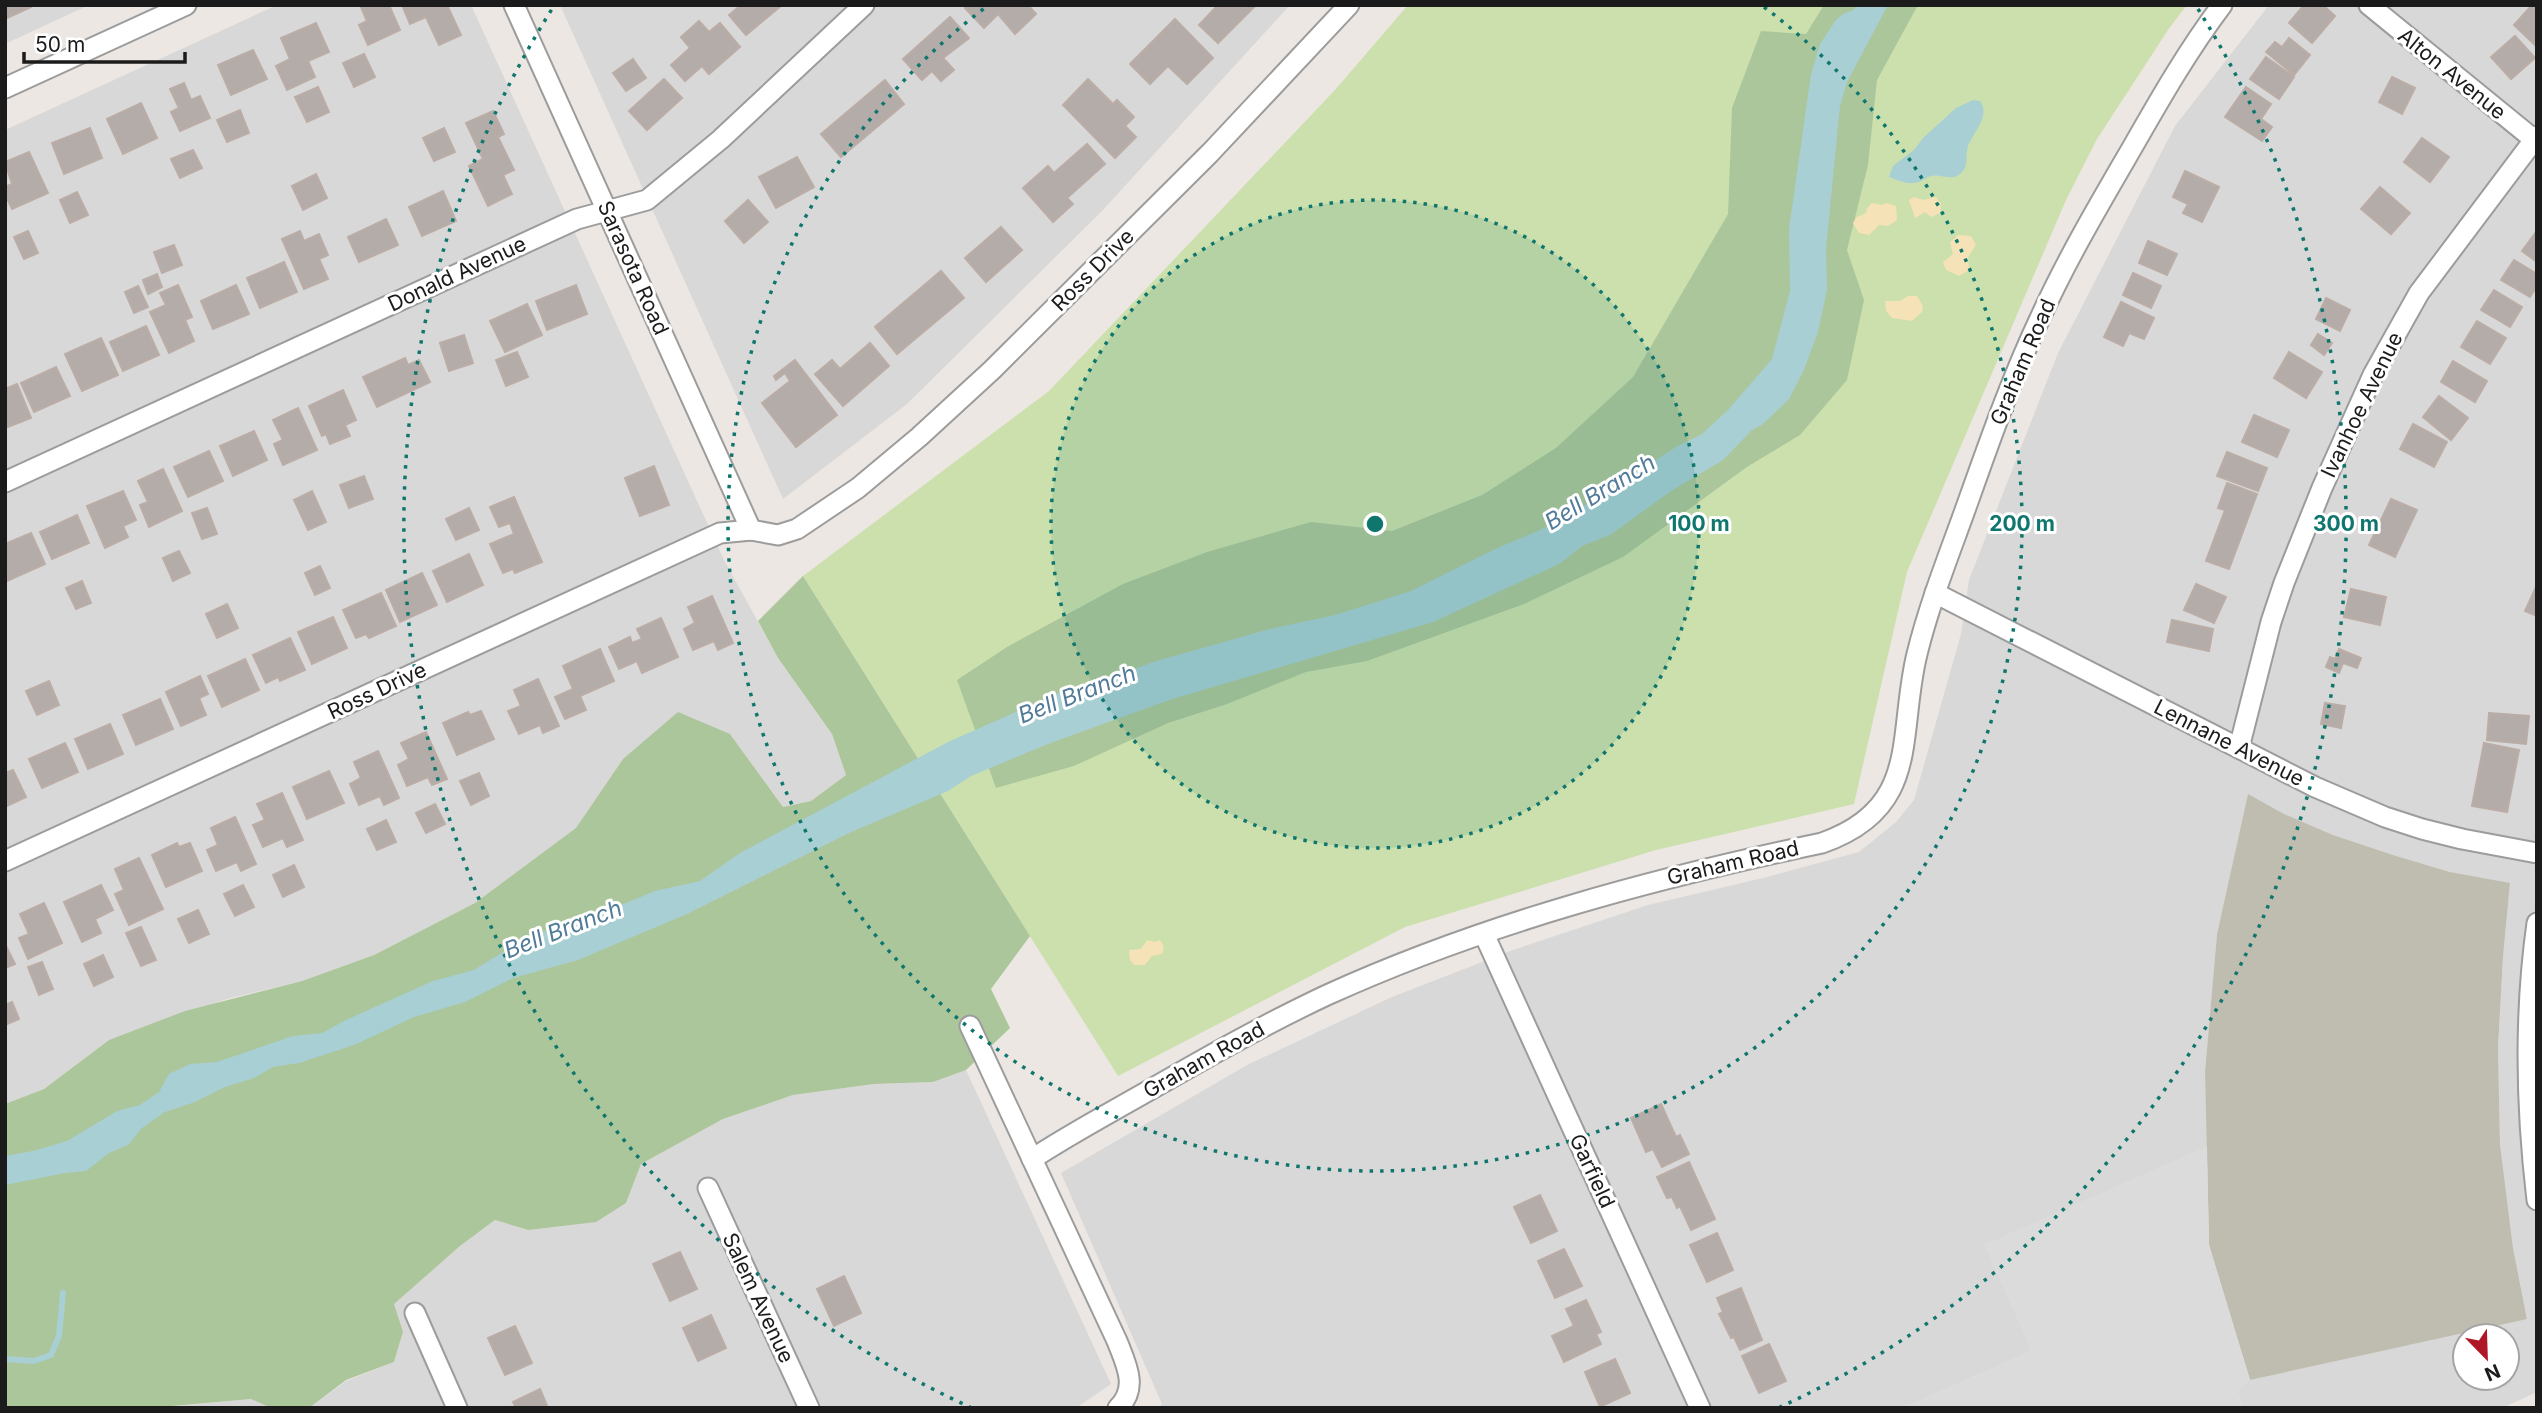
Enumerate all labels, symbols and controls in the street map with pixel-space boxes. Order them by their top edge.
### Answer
scale bar [24,21,186,65]
street label: Alton Avenue [2393,23,2511,125]
text: 50 m [35,32,85,57]
street label: Sarasota Road [593,197,674,339]
street label: Ross Drive [1046,223,1139,316]
street label: Donald Avenue [384,231,530,316]
street label: Graham Road [1985,295,2060,429]
street label: Ivanhoe Avenue [2316,328,2408,482]
water label: Bell Branch [1540,448,1660,536]
text: 100 m [1668,511,1730,536]
text: 200 m [1989,511,2055,536]
text: 300 m [2313,511,2379,536]
centre of rings [1363,512,1387,536]
street label: Ross Drive [323,657,430,724]
water label: Bell Branch [1014,659,1140,729]
street label: Lennane Avenue [2150,694,2308,791]
street label: Graham Road [1665,835,1801,890]
water label: Bell Branch [500,894,626,964]
street label: Graham Road [1139,1016,1269,1103]
street label: Garfield [1564,1130,1620,1212]
street label: Salem Avenue [717,1229,800,1367]
north arrow [2451,1322,2521,1392]
text: N [2481,1359,2504,1386]

